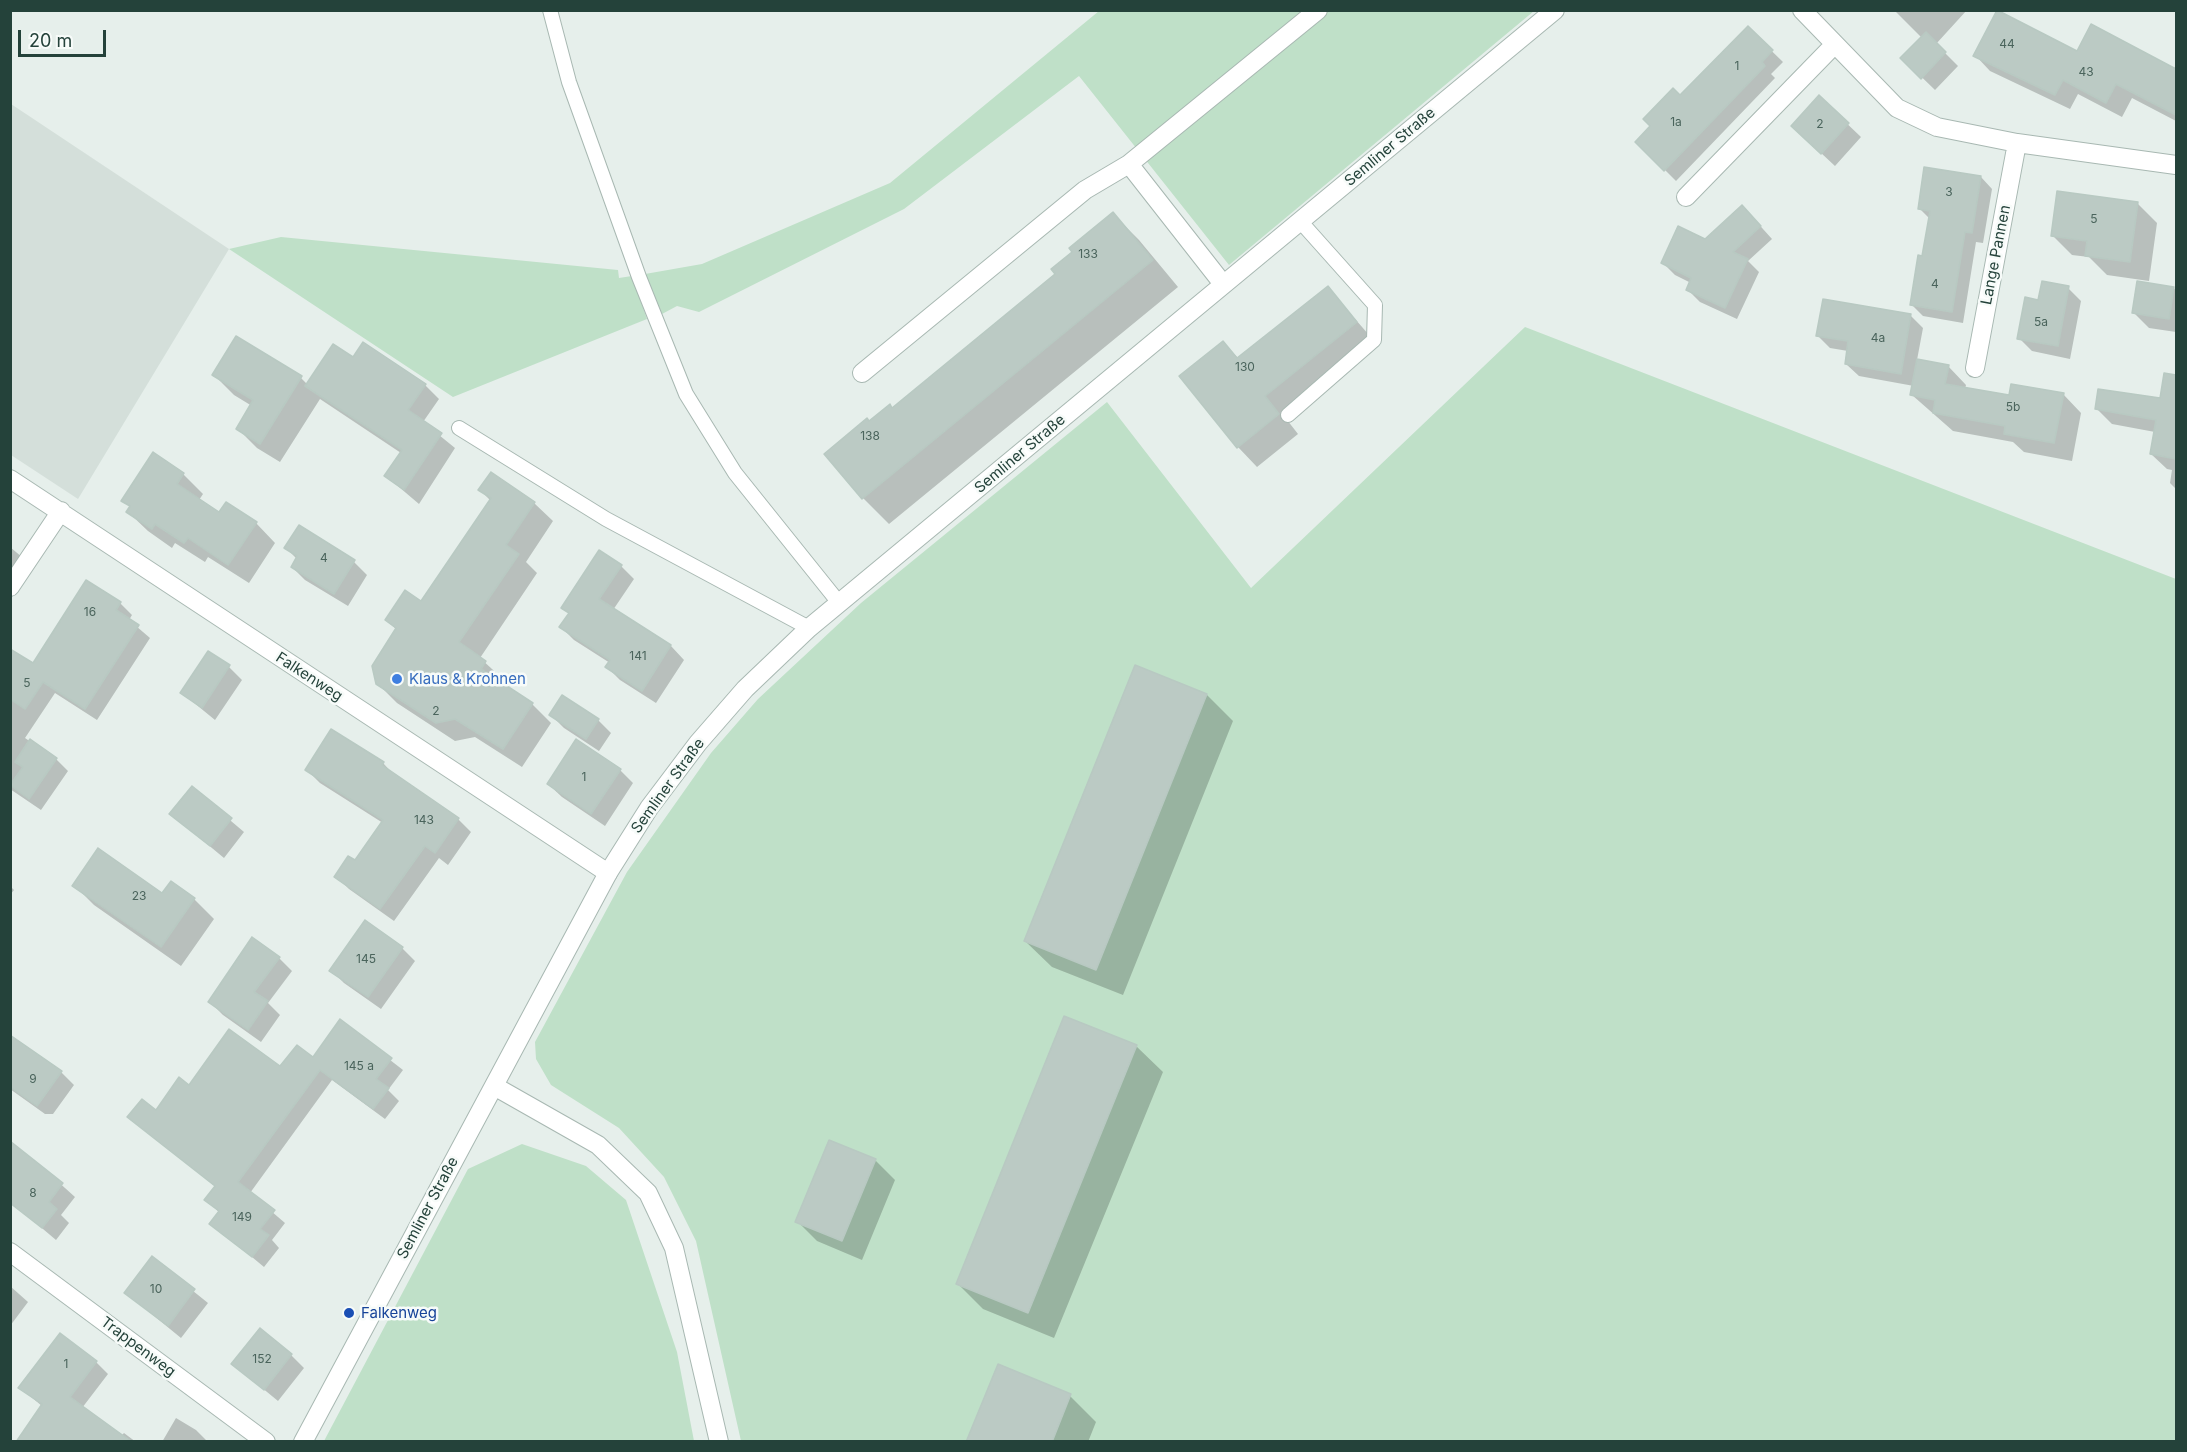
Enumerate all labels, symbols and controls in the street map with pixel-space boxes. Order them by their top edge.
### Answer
scale bar [21,18,110,56]
text: 20 m [29,30,72,51]
house number: 44 [1999,37,2015,51]
house number: 1 [1735,59,1739,73]
house number: 43 [2078,65,2094,79]
street label: Semliner Straße [1341,104,1439,190]
house number: 1a [1670,115,1682,129]
house number: 2 [1816,117,1824,131]
house number: 3 [1945,185,1953,199]
street label: Lange Pannen [1978,204,2014,306]
house number: 5 [2090,212,2098,226]
house number: 133 [1078,247,1098,261]
house number: 4 [1931,277,1939,291]
house number: 5a [2034,315,2048,329]
house number: 4a [1871,331,1885,345]
house number: 130 [1235,360,1255,374]
house number: 5b [2006,400,2020,414]
street label: Semliner Straße [971,411,1069,497]
house number: 138 [860,429,880,443]
house number: 4 [320,551,328,565]
house number: 16 [84,605,96,619]
street label: Falkenweg [272,649,346,705]
house number: 141 [629,649,647,663]
place label: Klaus & Krohnen [409,670,526,688]
marker: Klaus & Krohnen [390,672,404,686]
house number: 5 [23,676,31,690]
house number: 2 [432,704,440,718]
street label: Semliner Straße [628,735,708,837]
house number: 1 [582,770,586,784]
house number: 143 [414,813,434,827]
house number: 23 [132,889,146,903]
house number: 145 [356,952,376,966]
house number: 145 a [344,1059,374,1073]
house number: 9 [29,1072,37,1086]
street label: Semliner Straße [394,1154,462,1262]
house number: 8 [29,1186,37,1200]
house number: 149 [232,1210,252,1224]
house number: 10 [150,1282,162,1296]
place label: Falkenweg [361,1304,437,1322]
marker: Falkenweg [342,1306,356,1320]
street label: Trappenweg [97,1313,179,1381]
house number: 152 [252,1352,272,1366]
house number: 1 [64,1357,68,1371]

